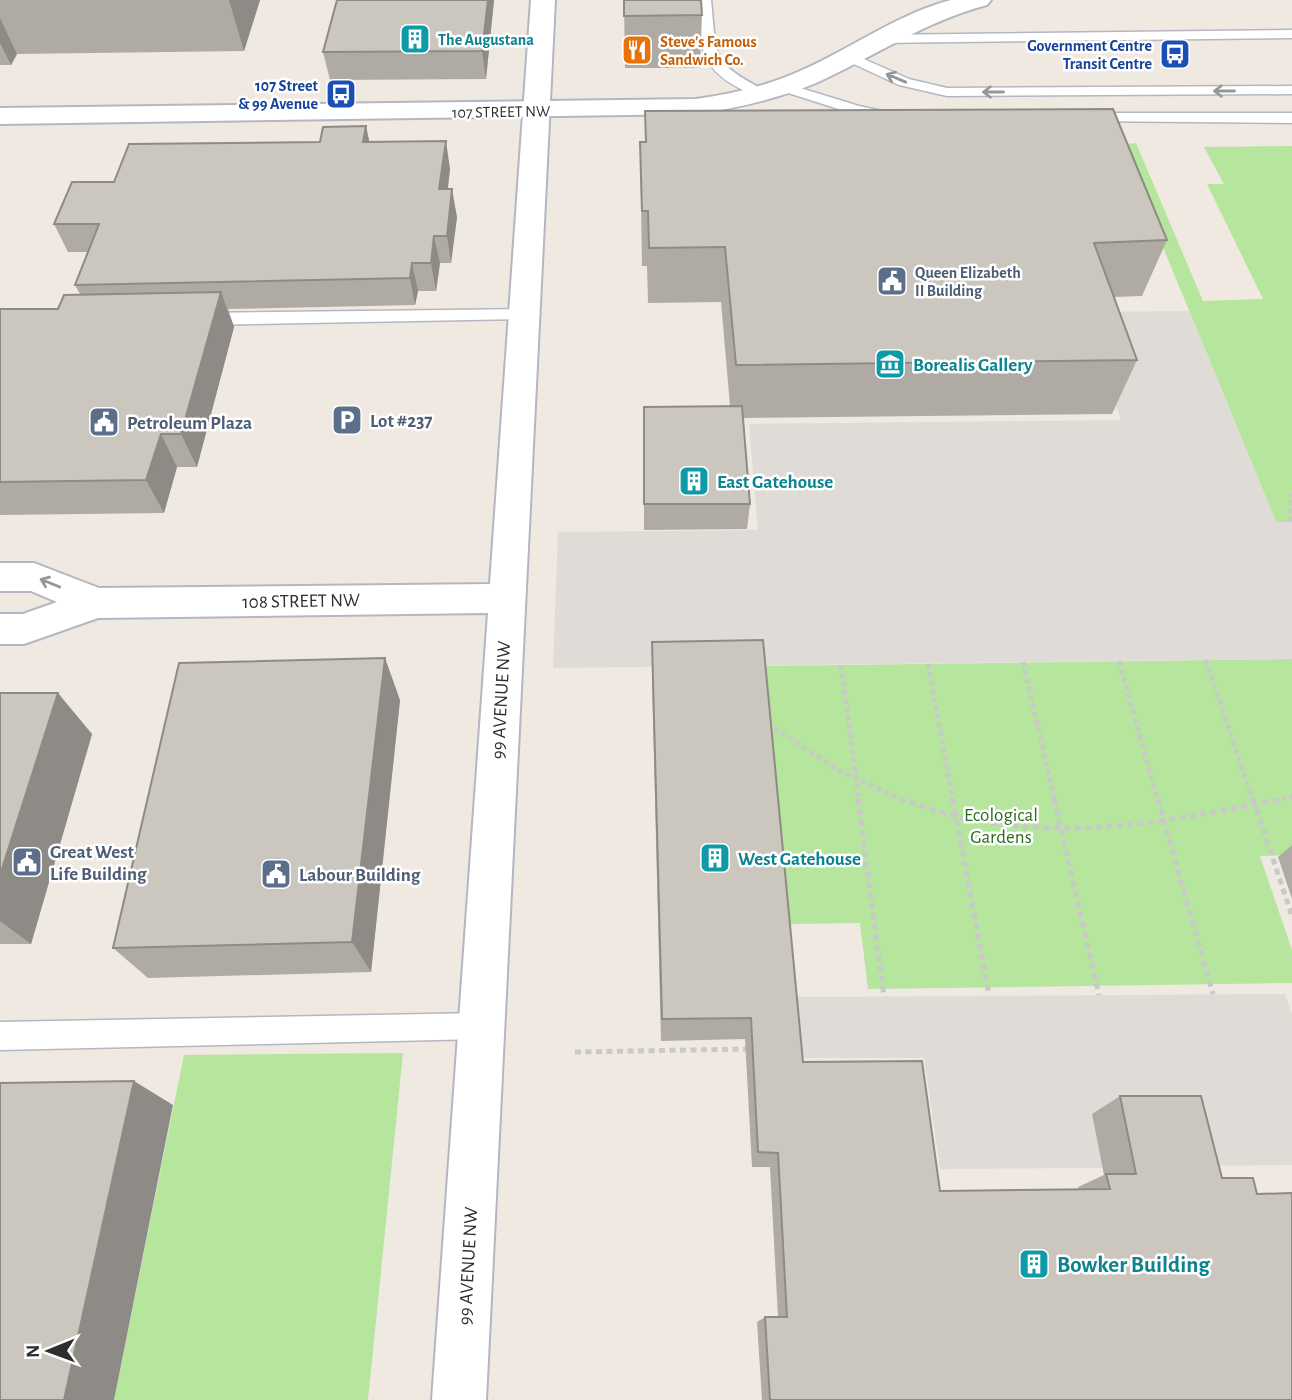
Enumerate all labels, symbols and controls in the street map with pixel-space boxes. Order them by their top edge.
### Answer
building icon: The Augustana [398,22,432,56]
place label: The Augustana [438,32,534,48]
restaurant icon: Steve’s Famous Sandwich Co. [620,33,654,67]
place label: Steve’s Famous Sandwich Co. [660,34,757,68]
bus stop icon: Government Centre Transit Centre [1158,37,1192,71]
place label: Government Centre Transit Centre [1027,38,1152,72]
one-way arrow [886,71,907,84]
bus stop icon: 107 Street & 99 Avenue [324,77,358,111]
place label: 107 Street & 99 Avenue [238,78,319,112]
one-way arrow [1213,84,1236,98]
one-way arrow [981,85,1004,99]
street label: 107 STREET NW [452,103,551,121]
public building icon: Queen Elizabeth II Building [875,264,909,298]
place label: Queen Elizabeth II Building [915,265,1021,299]
museum icon: Borealis Gallery [873,347,907,381]
place label: Borealis Gallery [913,356,1033,375]
parking icon: Lot #237 [330,403,364,437]
public building icon: Petroleum Plaza [87,405,121,439]
place label: Lot #237 [370,412,433,431]
place label: Petroleum Plaza [127,414,252,433]
building icon: East Gatehouse [677,464,711,498]
place label: East Gatehouse [717,473,833,492]
one-way arrow [39,576,61,589]
street label: 108 STREET NW [242,591,360,612]
street label: 99 AVENUE NW [489,641,514,760]
park label: Ecological Gardens [964,806,1038,847]
building icon: West Gatehouse [698,841,732,875]
place label: Great West Life Building [50,843,147,884]
public building icon: Great West Life Building [10,845,44,879]
place label: West Gatehouse [738,850,861,869]
public building icon: Labour Building [259,857,293,891]
place label: Labour Building [299,866,421,885]
street label: 99 AVENUE NW [456,1207,481,1326]
building icon: Bowker Building [1017,1247,1051,1281]
place label: Bowker Building [1057,1254,1210,1277]
north arrow [14,1316,84,1386]
text: N [24,1344,43,1358]

